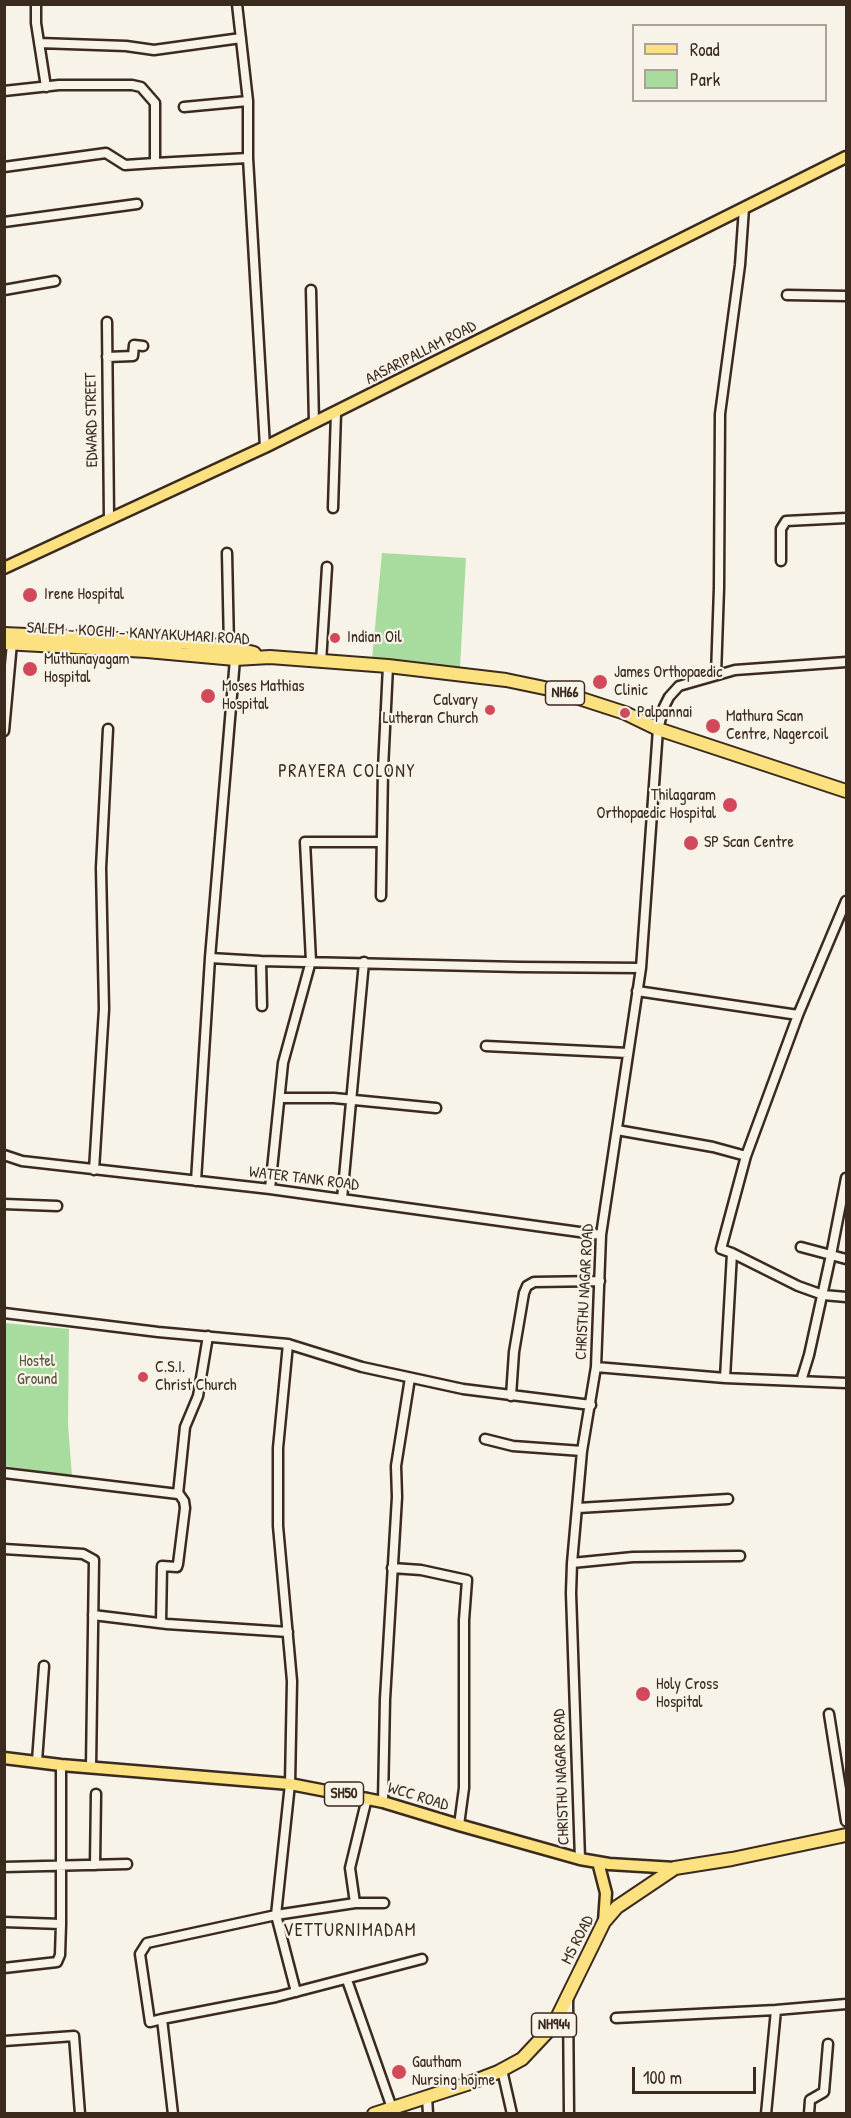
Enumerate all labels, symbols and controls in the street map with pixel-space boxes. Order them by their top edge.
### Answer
legend [632,24,827,102]
text: Road [690,37,720,62]
text: Park [690,67,720,92]
street label: AASARIPALLAM ROAD [362,317,480,389]
street label: EDWARD STREET [82,373,102,467]
place label: Irene Hospital [44,585,124,605]
marker: Irene Hospital [21,586,39,604]
street label: SALEM - KOCHI - KANYAKUMARI ROAD [26,619,250,649]
place label: Indian Oil [347,628,402,648]
marker: Indian Oil [328,631,342,645]
place label: Muthunayagam Hospital [44,650,129,688]
marker: Muthunayagam Hospital [21,660,39,678]
place label: James Orthopaedic Clinic [614,663,723,701]
marker: James Orthopaedic Clinic [591,673,609,691]
place label: Moses Mathias Hospital [222,677,304,715]
road number: NH66 [546,681,584,705]
marker: Moses Mathias Hospital [199,687,217,705]
place label: Calvary Lutheran Church [383,691,478,729]
marker: Calvary Lutheran Church [483,703,497,717]
place label: Palpannai [637,703,693,723]
marker: Palpannai [618,706,632,720]
place label: Mathura Scan Centre, Nagercoil [726,707,828,745]
marker: Mathura Scan Centre, Nagercoil [704,717,722,735]
district label: PRAYERA COLONY [278,761,416,783]
place label: Thilagaram Orthopaedic Hospital [597,786,716,824]
marker: Thilagaram Orthopaedic Hospital [721,796,739,814]
place label: SP Scan Centre [704,833,794,853]
marker: SP Scan Centre [682,834,700,852]
street label: WATER TANK ROAD [248,1163,360,1195]
street label: CHRISTHU NAGAR ROAD [572,1223,598,1361]
park label: Hostel Ground [17,1352,57,1390]
place label: C.S.I. Christ Church [155,1358,237,1396]
marker: C.S.I. Christ Church [136,1370,150,1384]
place label: Holy Cross Hospital [656,1675,718,1713]
marker: Holy Cross Hospital [634,1685,652,1703]
street label: CHRISTHU NAGAR ROAD [550,1709,574,1845]
street label: WCC ROAD [385,1779,451,1815]
road number: SH50 [324,1782,364,1806]
street label: MS ROAD [558,1912,598,1968]
district label: VETTURNIMADAM [283,1920,417,1942]
road number: NH944 [532,2013,576,2037]
place label: Gautham Nursing hojme [412,2053,495,2091]
scale bar [635,2055,760,2093]
marker: Gautham Nursing hojme [390,2063,408,2081]
text: 100 m [643,2065,682,2090]

